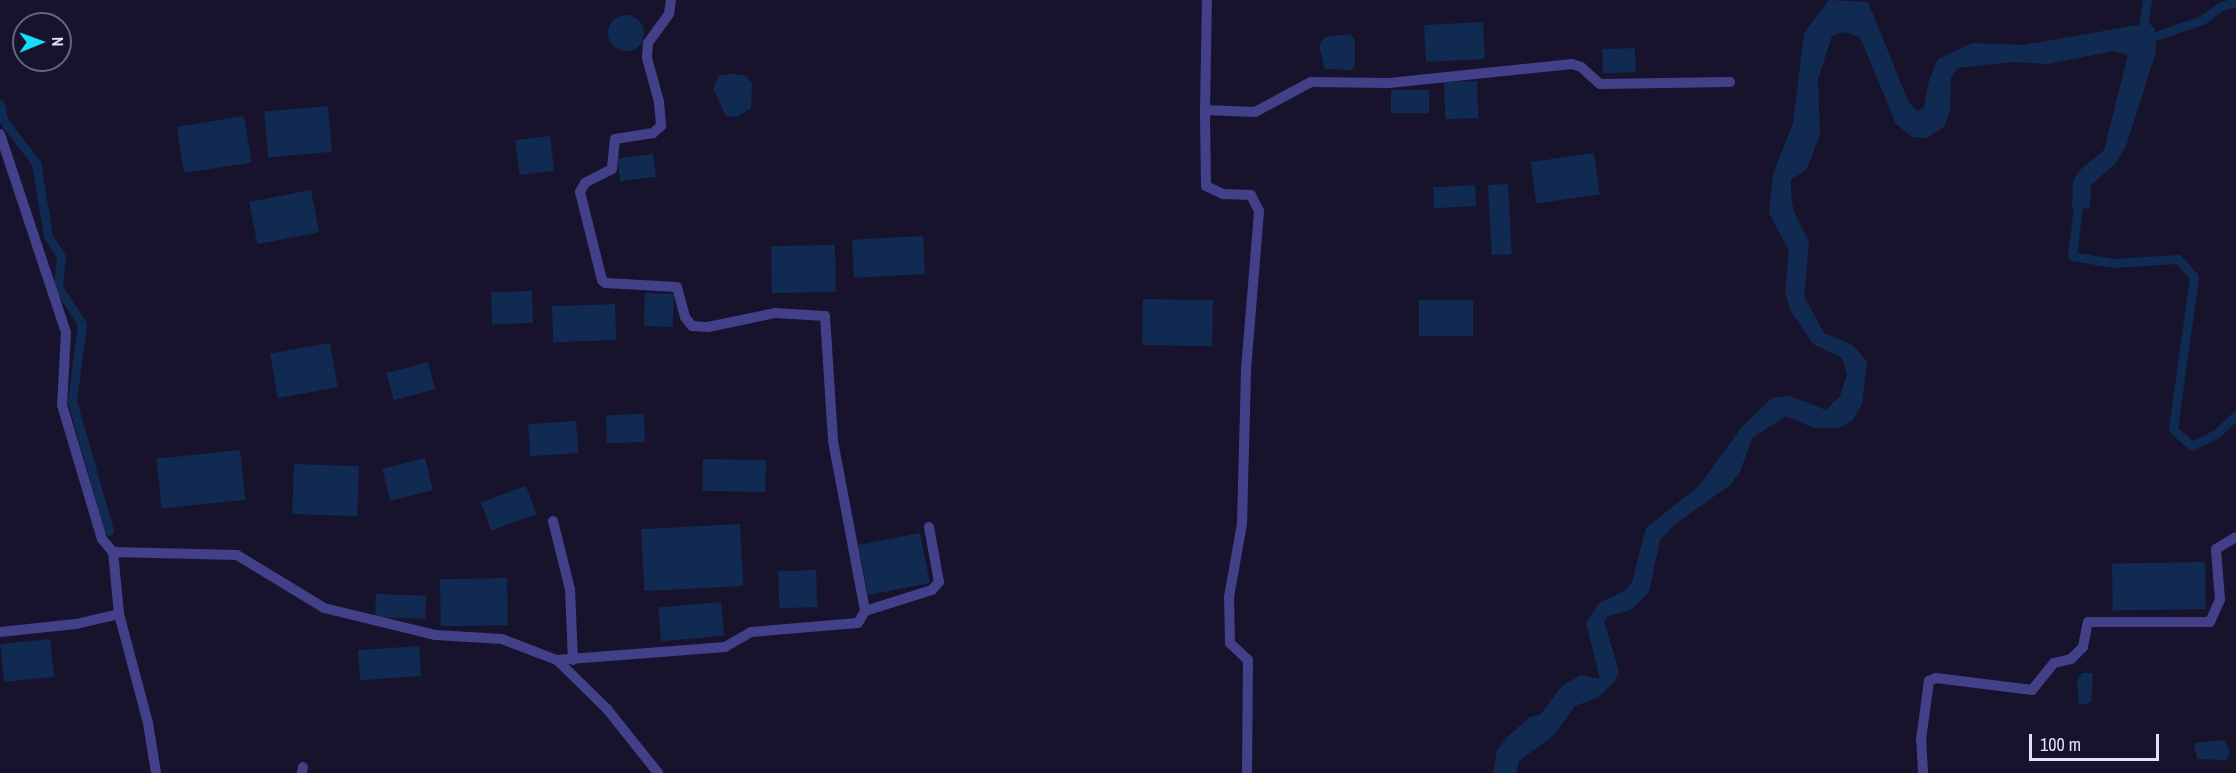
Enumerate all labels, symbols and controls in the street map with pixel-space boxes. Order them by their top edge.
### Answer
north arrow [12,12,72,72]
text: N [47,37,69,47]
scale bar [2032,722,2162,760]
text: 100 m [2040,732,2081,757]

